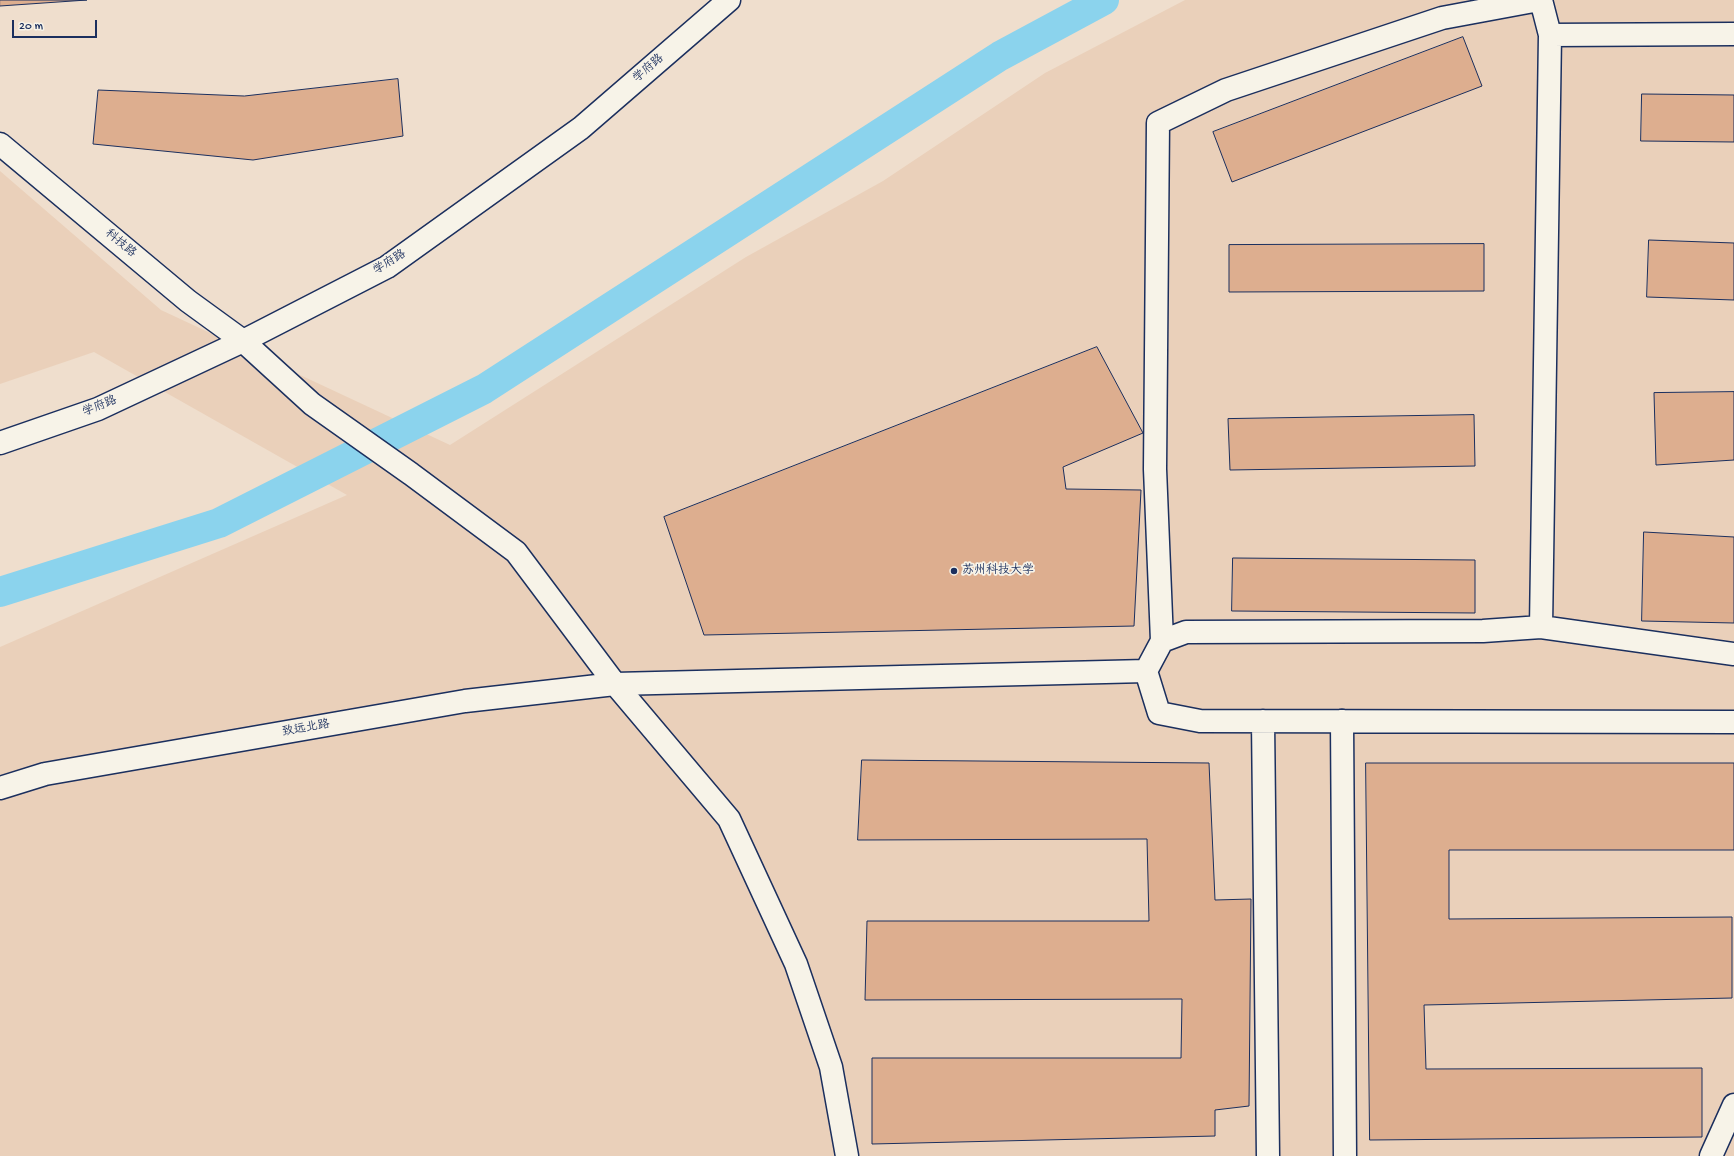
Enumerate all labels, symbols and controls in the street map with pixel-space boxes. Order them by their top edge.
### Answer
scale bar [14,12,99,38]
text: 20 m [19,20,43,34]
street label: 学府路 [631,52,667,86]
street label: 科技路 [102,227,138,261]
street label: 学府路 [371,247,409,279]
street label: 学府路 [81,394,119,420]
place label: 苏州科技大学 [962,564,1034,578]
marker: 苏州科技大学 [949,566,959,576]
street label: 致远北路 [281,718,331,740]

